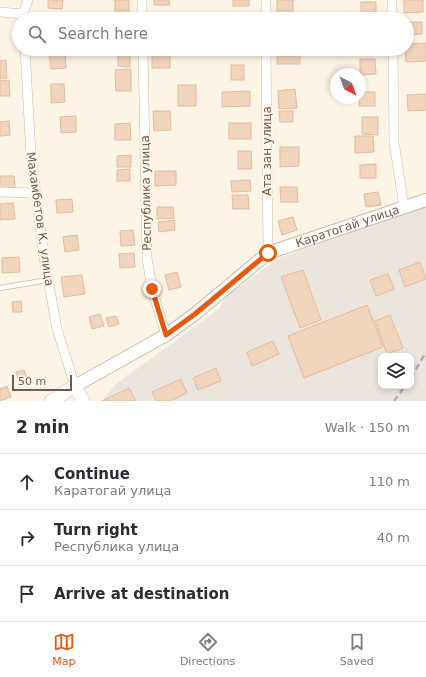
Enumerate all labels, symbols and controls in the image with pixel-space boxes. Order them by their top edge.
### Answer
search box [12,12,414,56]
icon: search [26,23,48,45]
text: Search here [58,25,148,43]
north arrow [330,68,366,104]
street label: Ата зан улица [260,106,274,196]
street label: Республика улица [138,135,154,251]
street label: Махамбетов К. улица [24,151,56,287]
street label: Каратогай улица [294,202,401,250]
route start [259,244,277,262]
route end [143,280,161,298]
map controls [378,353,414,389]
button: layers [378,353,414,389]
scale bar [12,373,72,392]
text: 50 m [18,375,46,388]
text: 2 min [16,417,69,437]
text: Walk · 150 m [325,420,410,435]
text: Continue [54,465,130,483]
icon: ahead [16,471,38,493]
text: 110 m [368,474,410,489]
text: Каратогай улица [54,483,172,498]
text: Turn right [54,521,138,539]
icon: right [16,527,38,549]
text: 40 m [377,530,410,545]
text: Республика улица [54,539,179,554]
icon: arrive [16,583,38,605]
text: Arrive at destination [54,585,229,603]
tab: Map [52,631,75,668]
tab: Directions [180,631,235,668]
tab: Saved [340,631,374,668]

